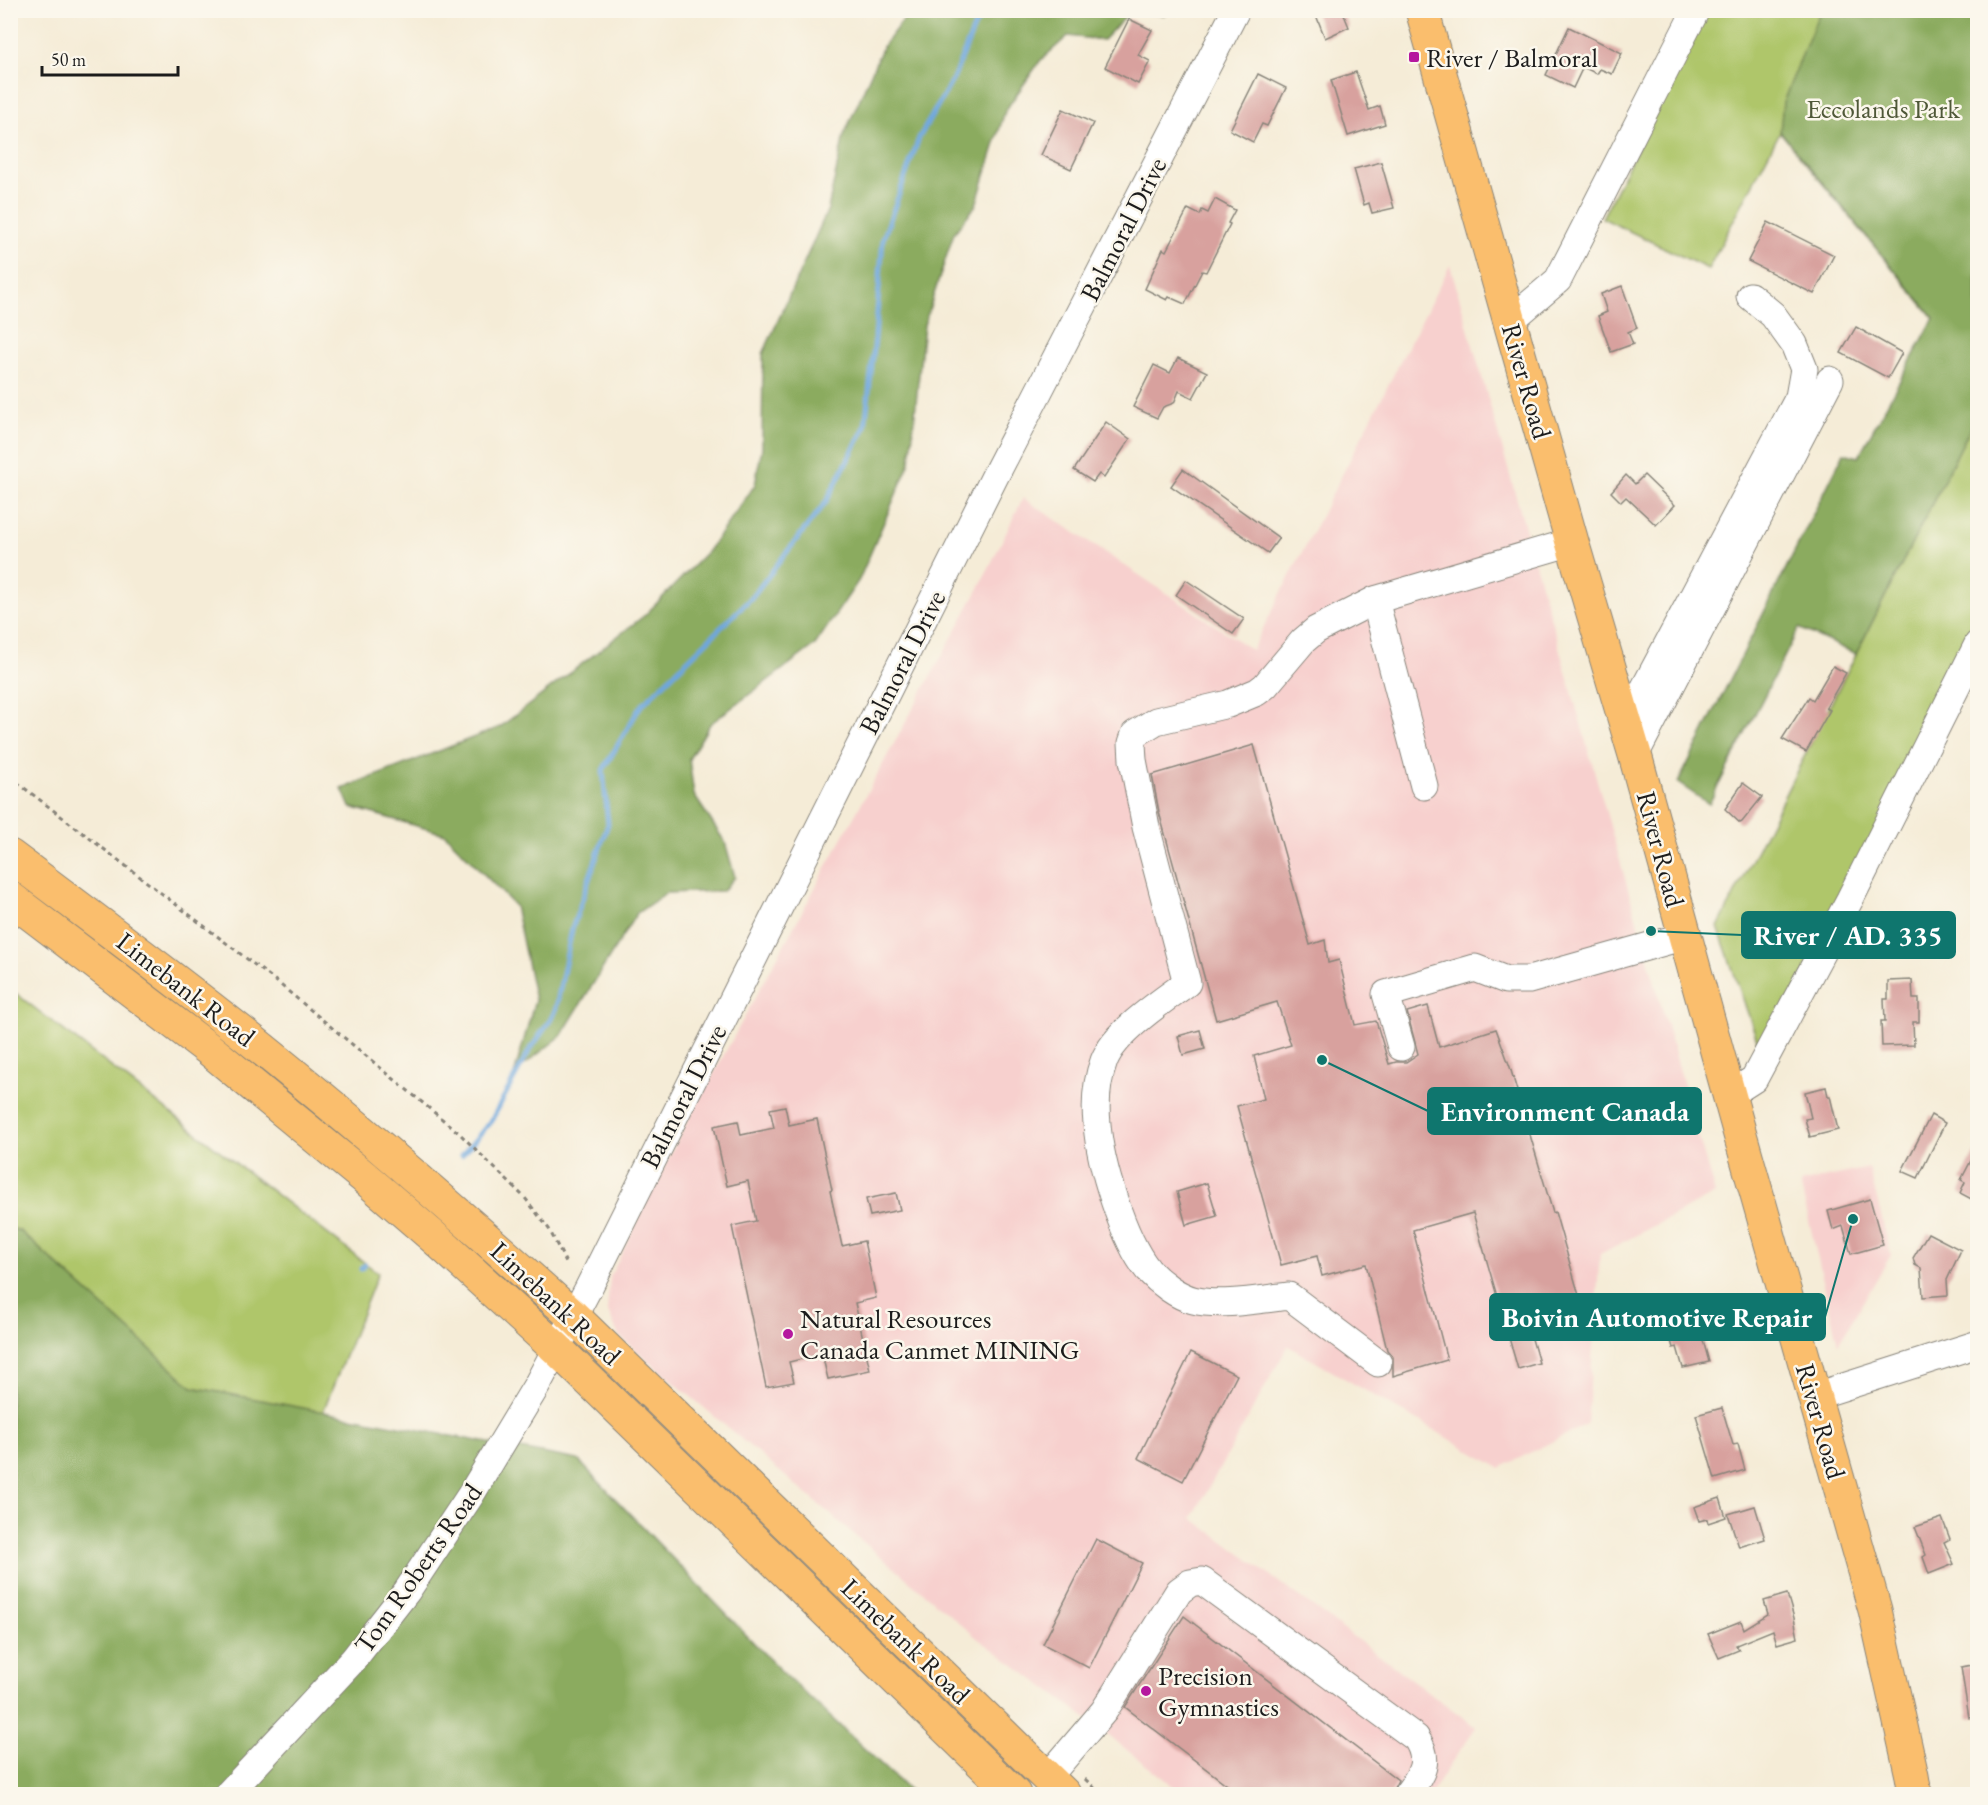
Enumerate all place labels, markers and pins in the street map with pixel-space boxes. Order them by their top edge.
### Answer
place label: River / Balmoral [1426,40,1598,75]
marker: River / Balmoral [1407,50,1421,64]
callout: River / AD. 335 [1742,912,1955,958]
callout: Environment Canada [1428,1088,1701,1134]
callout: Boivin Automotive Repair [1490,1294,1825,1340]
place label: Natural Resources Canada Canmet MINING [800,1301,1080,1367]
marker: Natural Resources Canada Canmet MINING [781,1327,795,1341]
place label: Precision Gymnastics [1158,1658,1279,1724]
marker: Precision Gymnastics [1139,1684,1153,1698]

